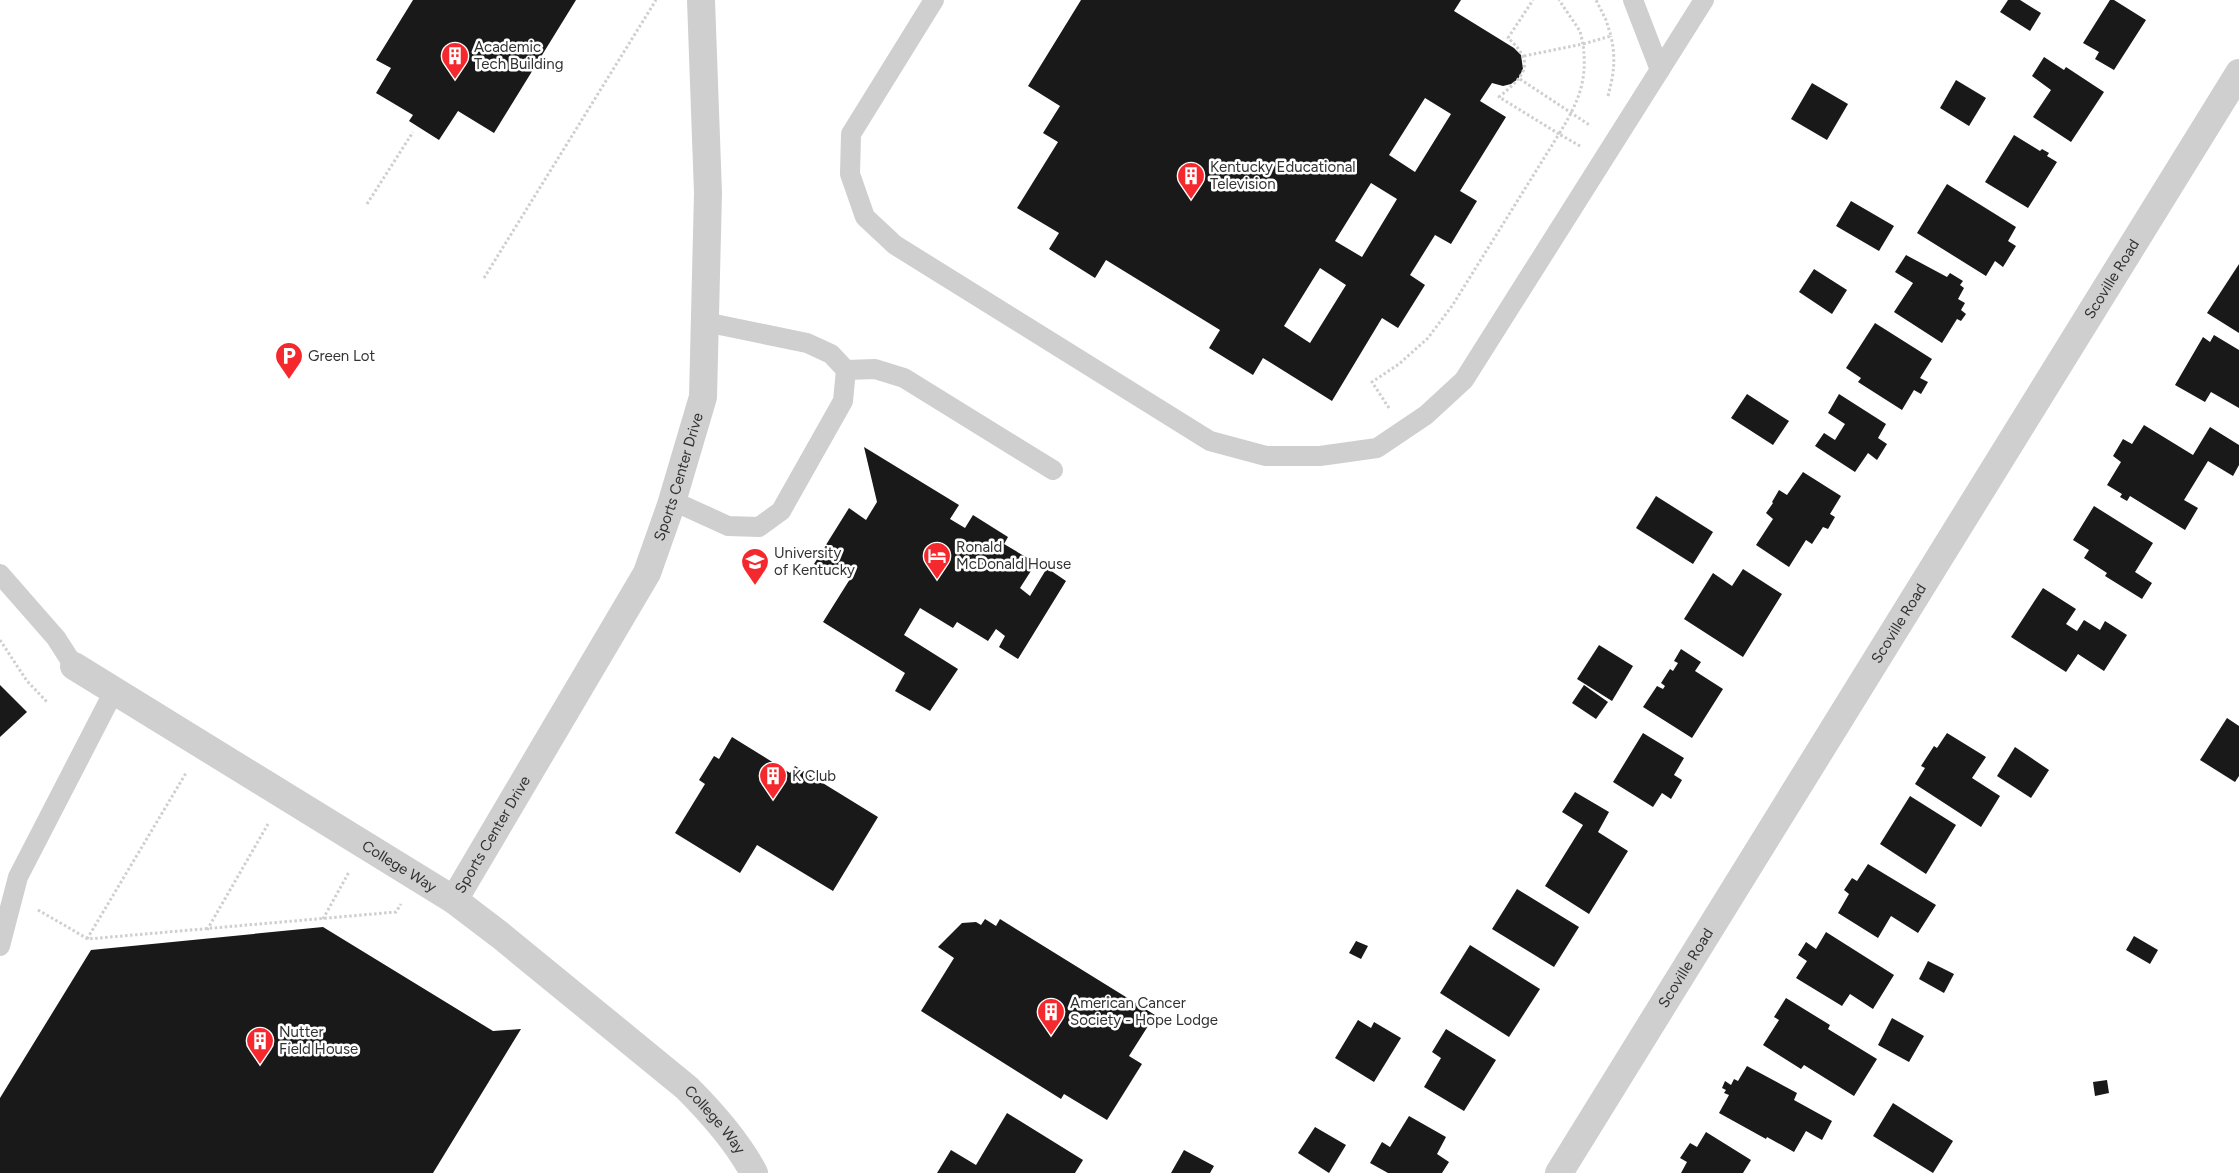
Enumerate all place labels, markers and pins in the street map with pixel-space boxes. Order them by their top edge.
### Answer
place label: Academic Tech Building [474,38,564,73]
building icon: Academic Tech Building [440,41,470,80]
place label: Kentucky Educational Television [1210,158,1356,193]
building icon: Kentucky Educational Television [1176,161,1206,200]
parking icon: Green Lot [274,341,304,380]
place label: Green Lot [308,347,375,365]
place label: Ronald McDonald House [956,538,1071,573]
hotel icon: Ronald McDonald House [922,541,952,580]
place label: University of Kentucky [774,544,855,579]
school or university icon: University of Kentucky [740,547,770,586]
building icon: K Club [758,761,788,800]
place label: K Club [792,767,836,785]
place label: American Cancer Society - Hope Lodge [1070,994,1218,1029]
building icon: American Cancer Society - Hope Lodge [1036,997,1066,1036]
place label: Nutter Field House [279,1023,358,1058]
building icon: Nutter Field House [245,1026,275,1065]

